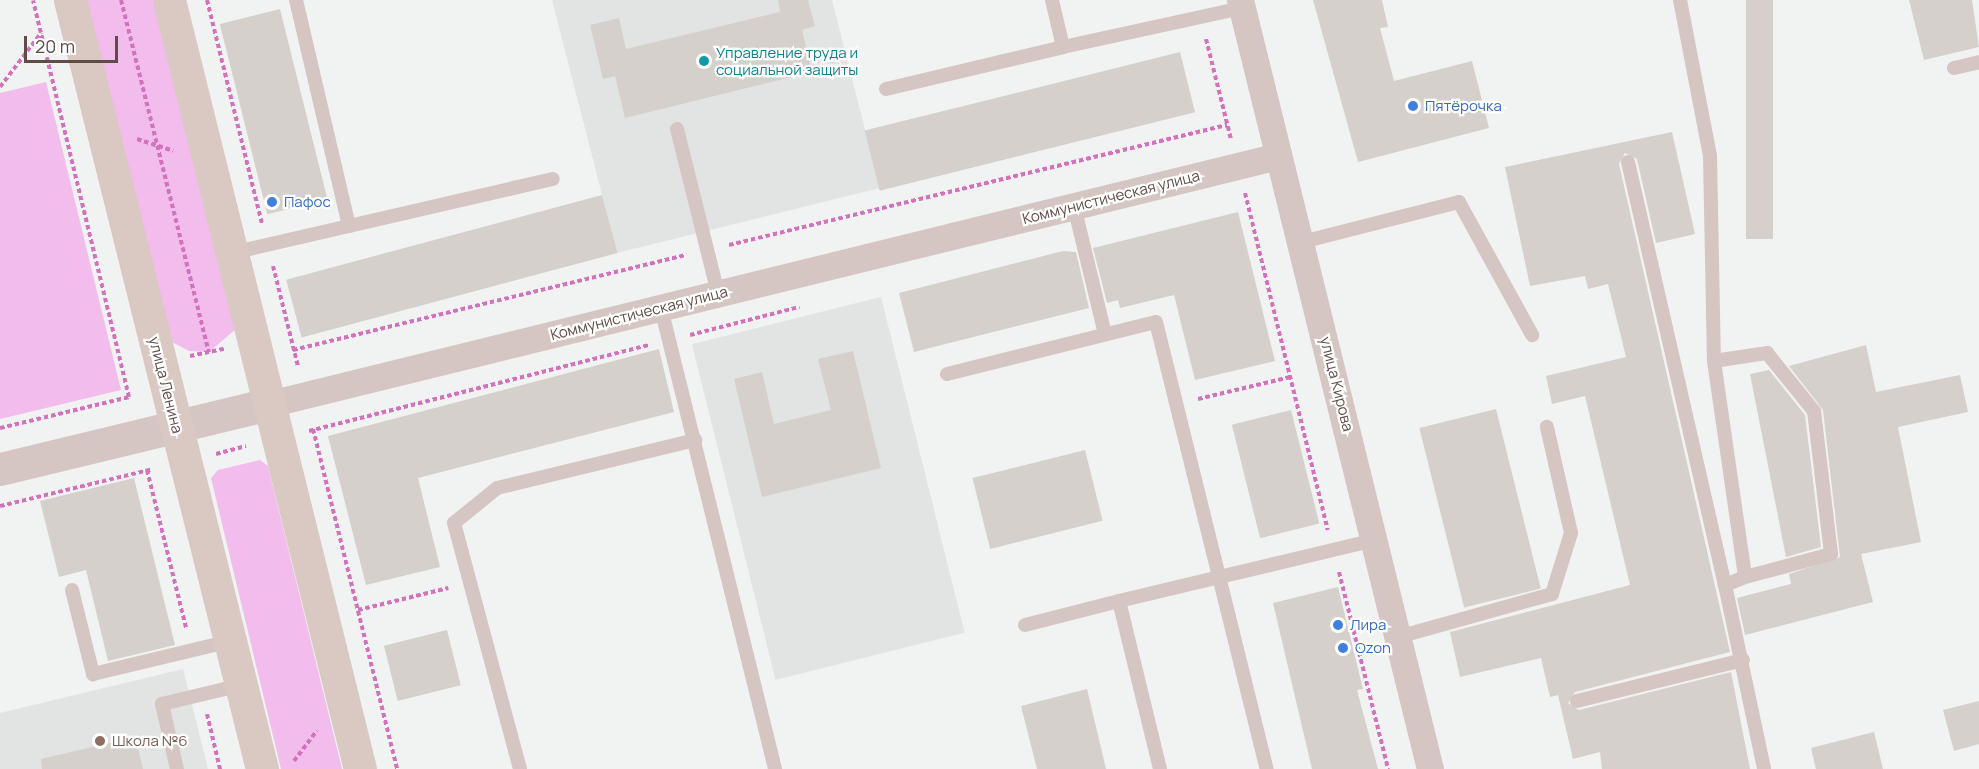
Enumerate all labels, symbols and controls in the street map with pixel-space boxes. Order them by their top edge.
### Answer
scale bar [27,24,122,62]
text: 20 m [35,34,75,58]
place label: Управление труда и социальной защиты [716,43,858,78]
marker: Управление труда и социальной защиты [697,54,711,68]
place label: Пятёрочка [1425,97,1502,115]
marker: Пятёрочка [1406,99,1420,113]
street label: Коммунистическая улица [1020,166,1202,228]
place label: Пафос [284,193,331,211]
marker: Пафос [265,195,279,209]
street label: Коммунистическая улица [548,282,730,344]
street label: улица Ленина [145,335,187,435]
street label: улица Кирова [1317,335,1357,433]
place label: Лира [1350,616,1386,634]
marker: Лира [1331,618,1345,632]
place label: Ozon [1355,639,1391,657]
marker: Ozon [1336,641,1350,655]
place label: Школа №6 [112,732,188,750]
marker: Школа №6 [93,734,107,748]

